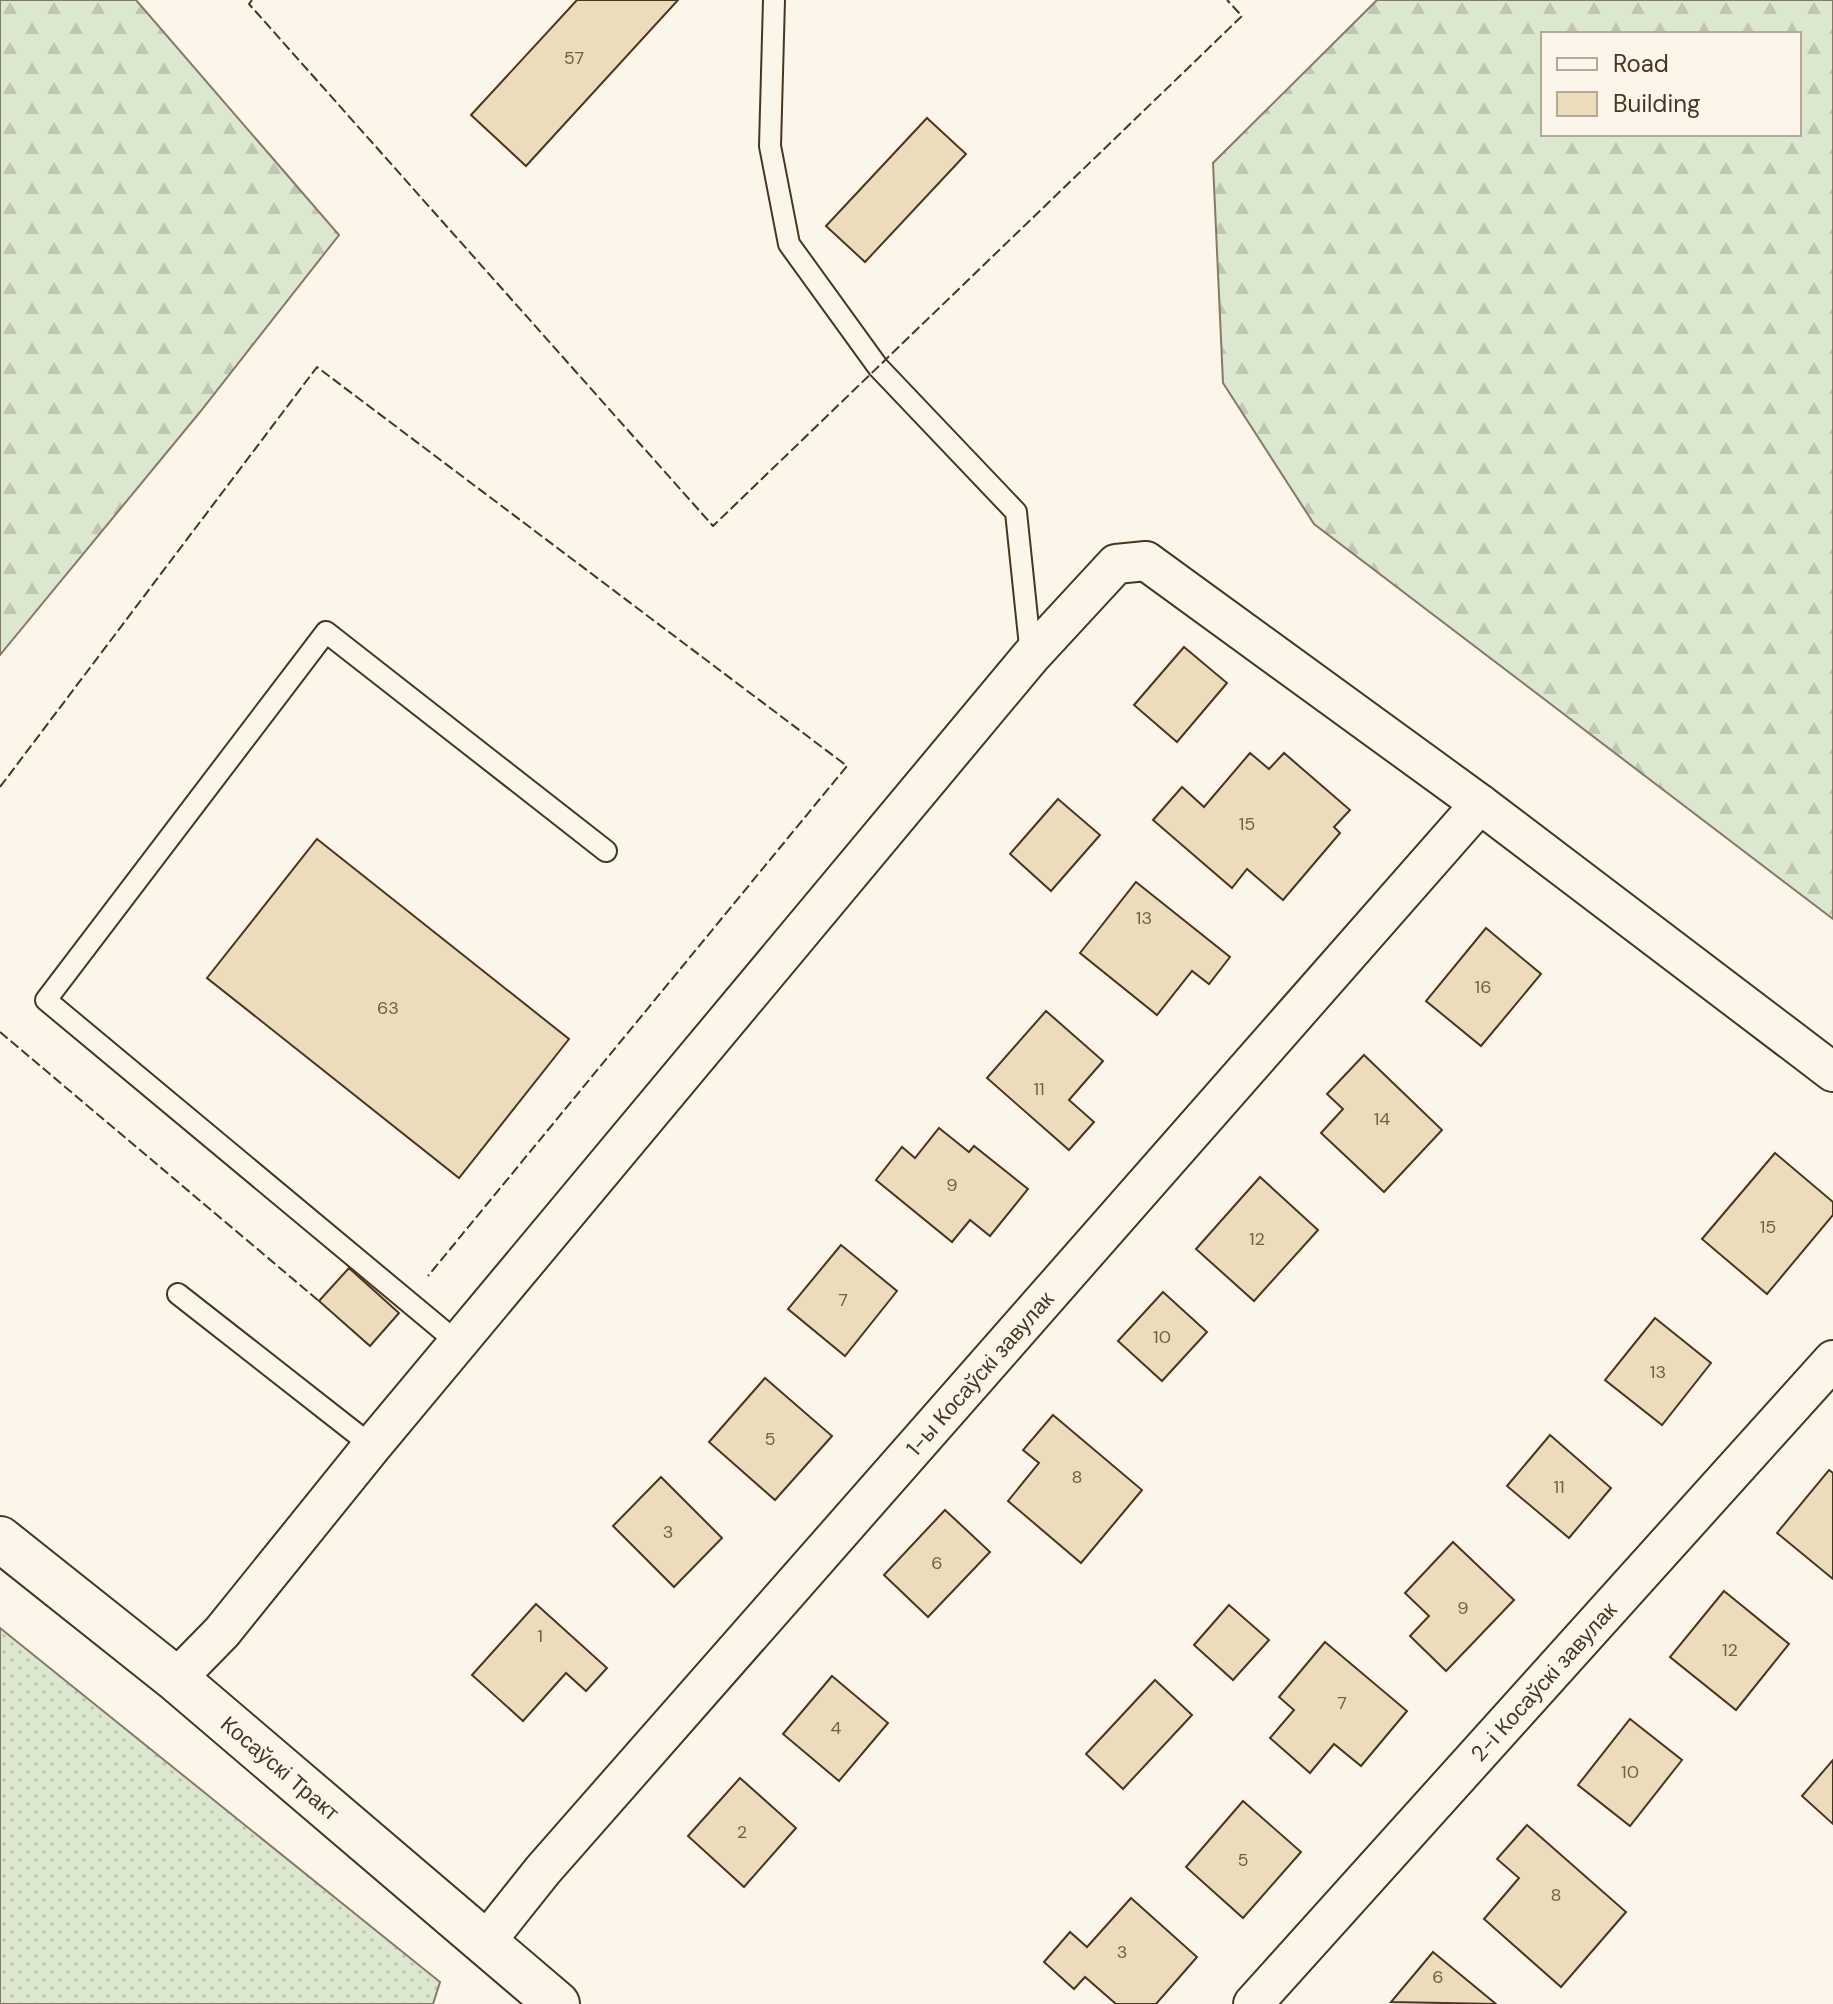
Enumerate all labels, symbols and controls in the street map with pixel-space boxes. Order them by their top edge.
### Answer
legend [1541,32,1801,136]
house number: 57 [564,46,584,70]
text: Road [1613,48,1669,79]
text: Building [1613,88,1700,119]
house number: 15 [1239,812,1255,836]
house number: 13 [1136,906,1152,930]
house number: 16 [1475,975,1491,999]
house number: 63 [377,996,399,1020]
house number: 11 [1033,1077,1045,1101]
house number: 14 [1374,1107,1390,1131]
house number: 9 [946,1173,958,1197]
house number: 15 [1760,1215,1776,1239]
house number: 12 [1249,1227,1265,1251]
street label: 1-ы Косаўскі завулак [900,1285,1060,1462]
house number: 7 [838,1288,848,1312]
house number: 10 [1153,1325,1171,1349]
house number: 13 [1650,1360,1666,1384]
house number: 5 [765,1427,775,1451]
house number: 8 [1072,1465,1082,1489]
house number: 11 [1553,1475,1565,1499]
house number: 3 [663,1520,673,1544]
house number: 6 [931,1551,943,1575]
house number: 9 [1457,1596,1469,1620]
street label: 2-і Косаўскі завулак [1464,1596,1623,1768]
house number: 1 [537,1624,543,1648]
house number: 12 [1722,1638,1738,1662]
house number: 7 [1337,1691,1347,1715]
street label: Косаўскі Тракт [215,1710,345,1827]
house number: 4 [831,1716,842,1740]
house number: 10 [1621,1760,1639,1784]
house number: 2 [737,1820,747,1844]
house number: 5 [1238,1848,1248,1872]
house number: 8 [1551,1883,1561,1907]
house number: 3 [1117,1940,1127,1964]
house number: 6 [1432,1965,1444,1989]

